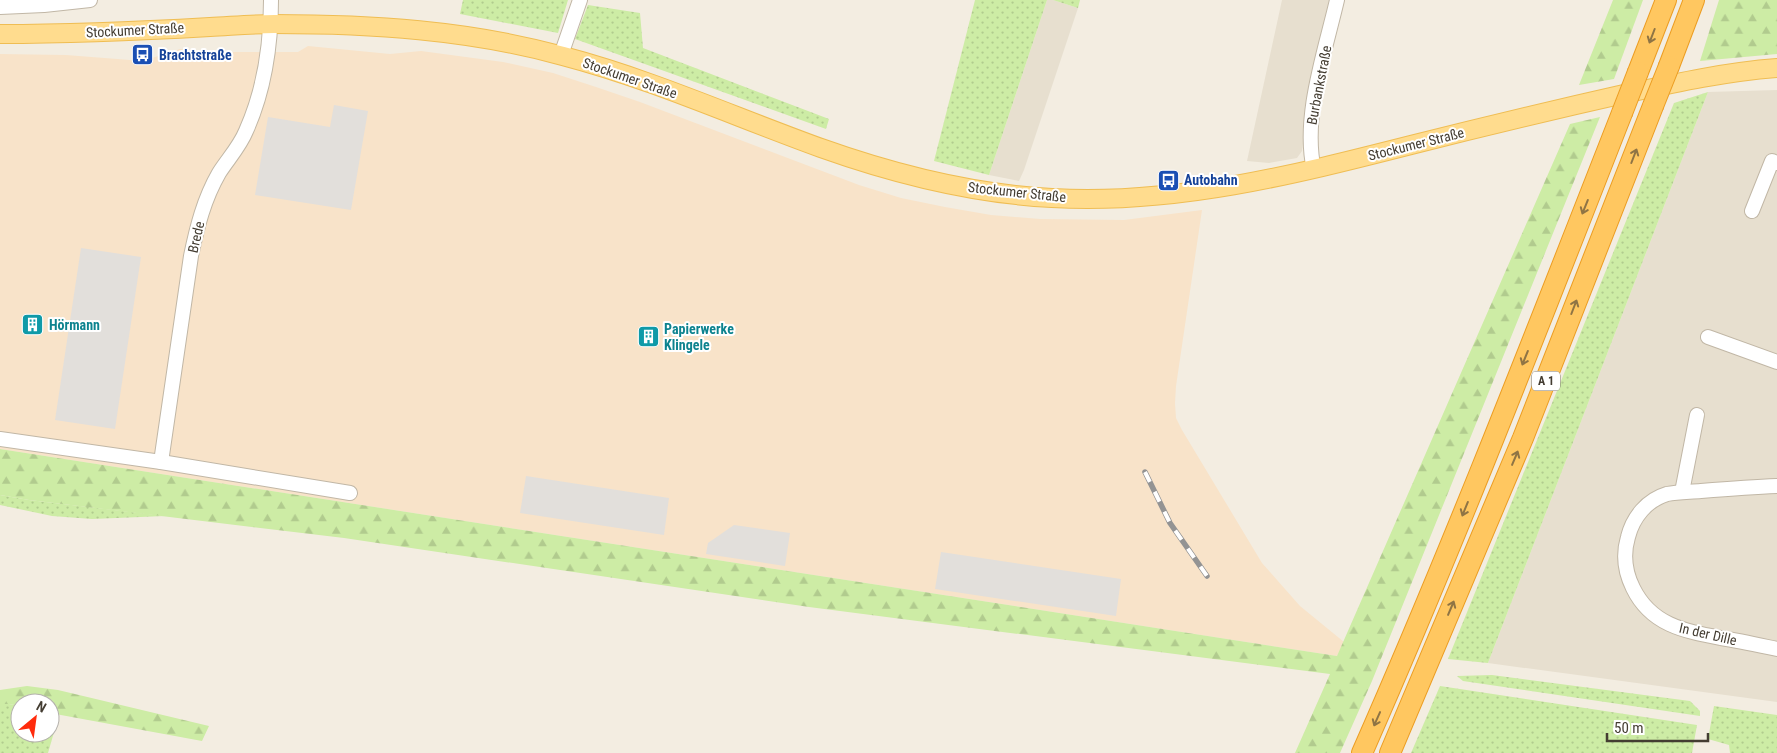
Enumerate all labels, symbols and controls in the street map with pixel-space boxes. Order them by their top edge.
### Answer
street label: Stockumer Straße [85,19,185,41]
one-way arrow [1647,28,1656,43]
bus stop icon: Brachtstraße [131,43,155,67]
street label: Burbankstraße [1303,44,1335,126]
place label: Brachtstraße [159,47,232,63]
street label: Stockumer Straße [581,54,680,102]
street label: Stockumer Straße [1366,124,1466,164]
one-way arrow [1629,149,1639,164]
bus stop icon: Autobahn [1156,168,1180,192]
place label: Autobahn [1184,172,1238,188]
street label: Stockumer Straße [967,179,1067,205]
one-way arrow [1580,199,1589,214]
street label: Brede [185,219,207,254]
one-way arrow [1570,300,1580,315]
building icon: Hörmann [21,313,45,337]
place label: Hörmann [49,317,100,333]
place label: Papierwerke Klingele [664,321,734,353]
building icon: Papierwerke Klingele [636,325,660,349]
one-way arrow [1520,350,1530,365]
road number: A 1 [1532,372,1560,391]
one-way arrow [1510,451,1520,466]
one-way arrow [1459,501,1469,516]
one-way arrow [1447,601,1457,616]
street label: In der Dille [1678,620,1739,648]
north arrow [10,693,60,743]
text: N [34,698,49,716]
scale bar [1607,710,1708,742]
one-way arrow [1371,711,1381,726]
text: 50 m [1614,719,1644,737]

